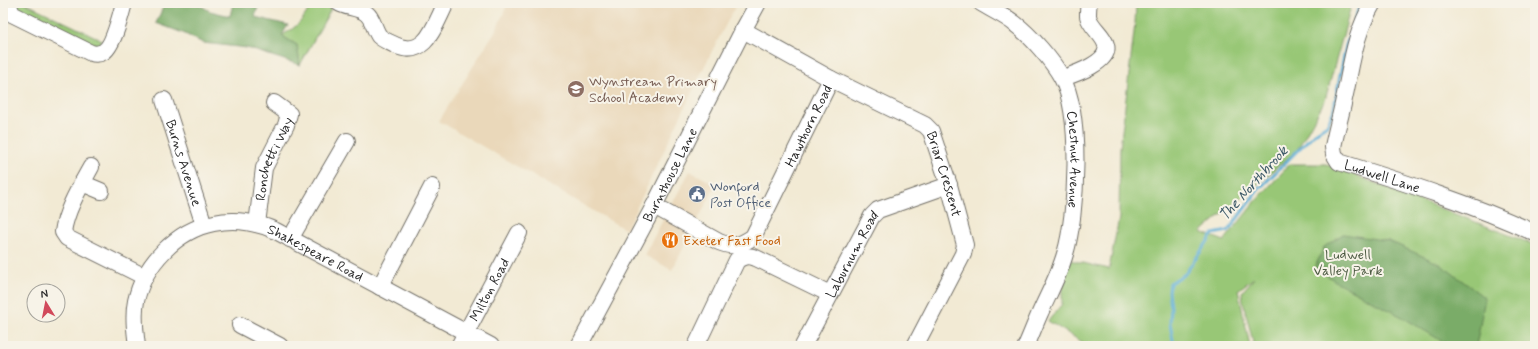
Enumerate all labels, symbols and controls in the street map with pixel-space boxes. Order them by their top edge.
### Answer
place label: Wynstream Primary School Academy [589,73,717,107]
school or university icon: Wynstream Primary School Academy [566,79,586,99]
street label: Hawthorn Road [781,82,837,170]
street label: Chestnut Avenue [1062,110,1084,209]
street label: Ronchetti Way [252,115,298,202]
street label: Burns Avenue [161,118,205,209]
street label: Burnthouse Lane [639,125,702,225]
street label: Briar Crescent [922,129,965,219]
water label: The Northbrook [1215,141,1294,225]
street label: Ludwell Lane [1342,156,1422,197]
place label: Wonford Post Office [710,178,771,212]
public building icon: Wonford Post Office [687,184,707,204]
street label: Laburnum Road [822,207,883,301]
street label: Shakespeare Road [265,220,366,286]
restaurant icon: Exeter Fast Food [660,230,680,250]
place label: Exeter Fast Food [683,232,781,250]
park label: Ludwell Valley Park [1314,246,1382,280]
street label: Milton Road [466,255,514,325]
north arrow [26,283,66,323]
text: N [40,287,49,302]

